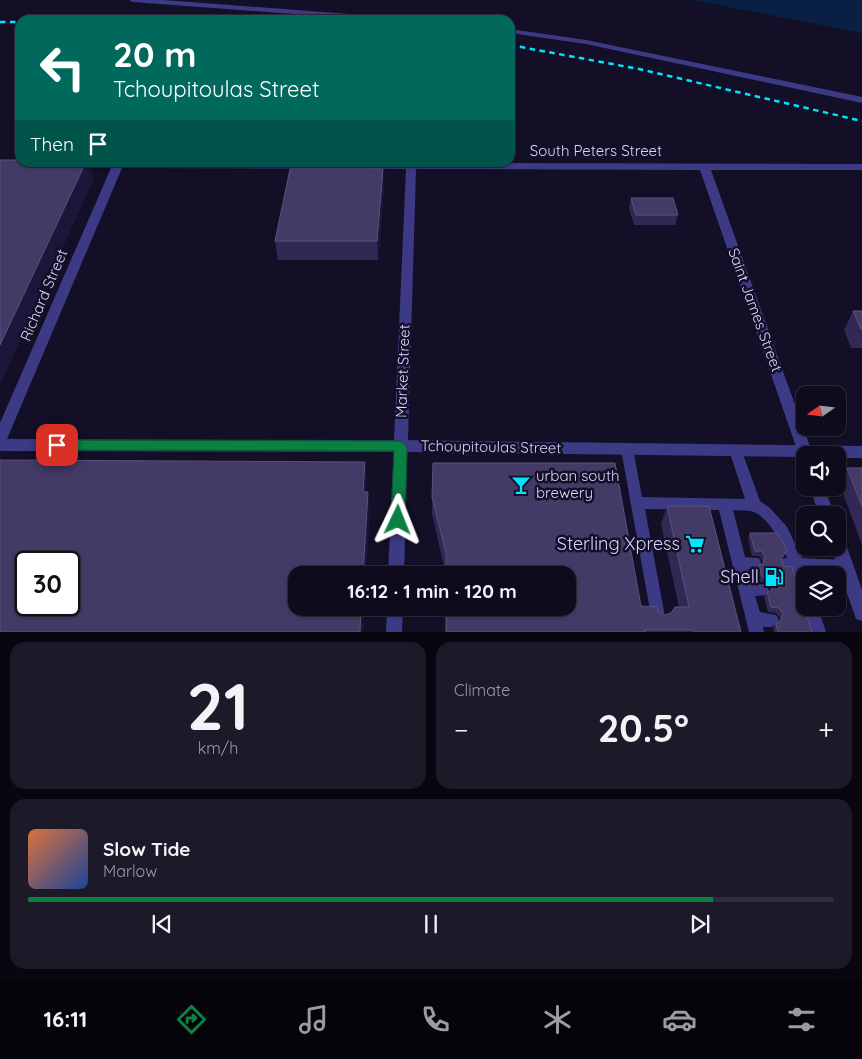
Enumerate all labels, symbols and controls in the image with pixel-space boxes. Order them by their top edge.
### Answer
text: 20 m [113,32,196,76]
icon: left [30,35,95,100]
text: Tchoupitoulas Street [113,75,319,103]
icon: arrive [84,130,112,158]
text: Then [30,132,74,156]
street label: South Peters Street [530,141,662,160]
street label: Saint James Street [724,245,787,374]
street label: Richard Street [16,246,71,344]
street label: Market Street [391,324,414,418]
north arrow [796,386,846,436]
map controls [796,386,846,616]
pin [36,424,78,466]
icon: arrive [43,431,71,459]
street label: Tchoupitoulas Street [420,436,562,457]
button: sound [796,446,846,496]
place label: urban south brewery [536,466,620,502]
bar icon: urban south brewery [510,474,532,496]
position arrow [371,493,423,545]
button: search [796,506,846,556]
place label: Sterling Xpress [557,532,680,555]
supermarket icon: Sterling Xpress [684,533,706,555]
speed limit sign: 30 [15,551,80,616]
place label: Shell [720,565,759,588]
fuel station icon: Shell [763,566,785,588]
button: layers [796,566,846,616]
text: 16:12 · 1 min · 120 m [347,579,517,603]
text: 21 [187,665,249,746]
text: Climate [454,680,510,700]
text: 20.5° [598,704,689,752]
text: − [454,712,469,747]
text: + [818,712,834,747]
text: km/h [198,738,238,758]
text: Slow Tide [103,837,191,861]
text: Marlow [103,861,157,881]
icon: previous [148,910,176,938]
icon: pause [417,910,445,938]
icon: next [686,910,714,938]
icon: directions [174,1002,209,1037]
icon: music [296,1002,331,1037]
icon: phone [418,1002,453,1037]
icon: climate [540,1002,575,1037]
icon: car [662,1002,697,1037]
icon: filters [784,1002,819,1037]
text: 16:11 [43,1005,87,1033]

